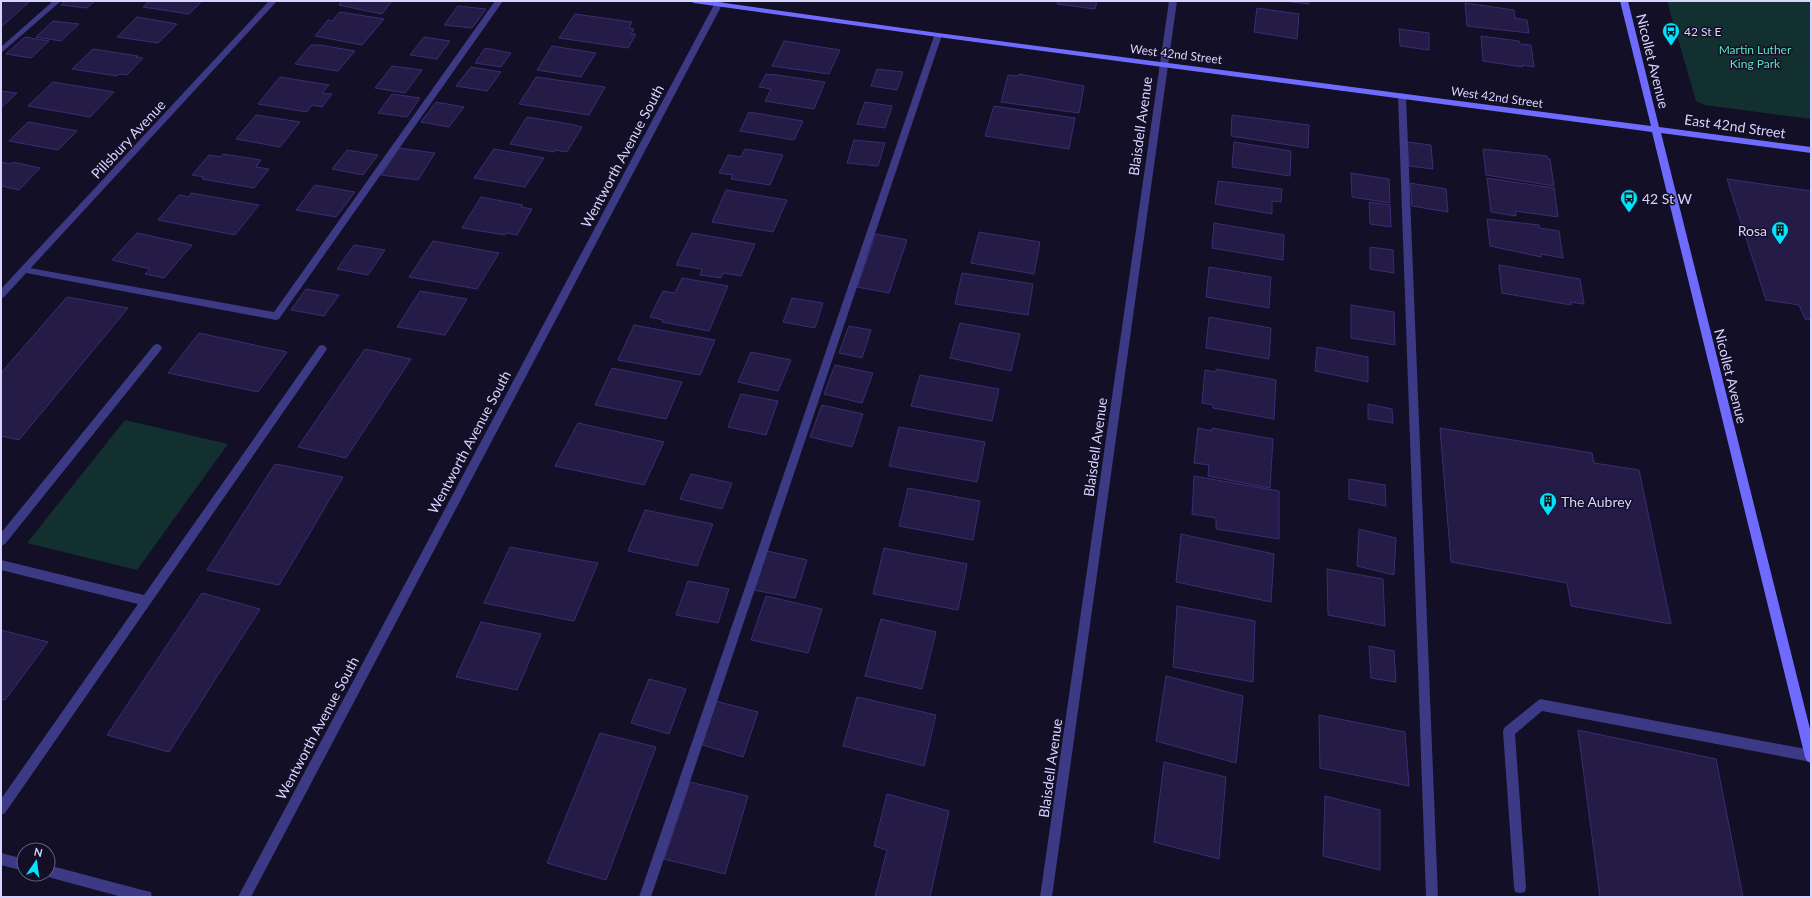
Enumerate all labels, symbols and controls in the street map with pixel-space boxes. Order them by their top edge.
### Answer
street label: Nicollet Avenue [1633,12,1673,110]
bus stop icon: 42 St E [1661,21,1681,46]
place label: 42 St E [1684,24,1722,39]
street label: West 42nd Street [1129,41,1224,67]
park label: Martin Luther King Park [1719,42,1792,71]
street label: Blaisdell Avenue [1125,75,1155,177]
street label: Wentworth Avenue South [577,81,667,231]
street label: West 42nd Street [1450,83,1545,111]
street label: Pillsbury Avenue [87,96,169,182]
street label: East 42nd Street [1683,110,1787,142]
bus stop icon: 42 St W [1619,188,1639,213]
place label: 42 St W [1642,190,1693,207]
building icon: Rosa [1770,220,1790,245]
place label: Rosa [1738,222,1767,239]
street label: Nicollet Avenue [1711,327,1751,425]
street label: Wentworth Avenue South [424,367,514,517]
street label: Blaisdell Avenue [1080,396,1110,498]
building icon: The Aubrey [1538,491,1558,516]
place label: The Aubrey [1561,493,1632,510]
street label: Wentworth Avenue South [272,653,362,803]
street label: Blaisdell Avenue [1035,717,1065,819]
north arrow [16,842,56,882]
text: N [33,844,44,859]

